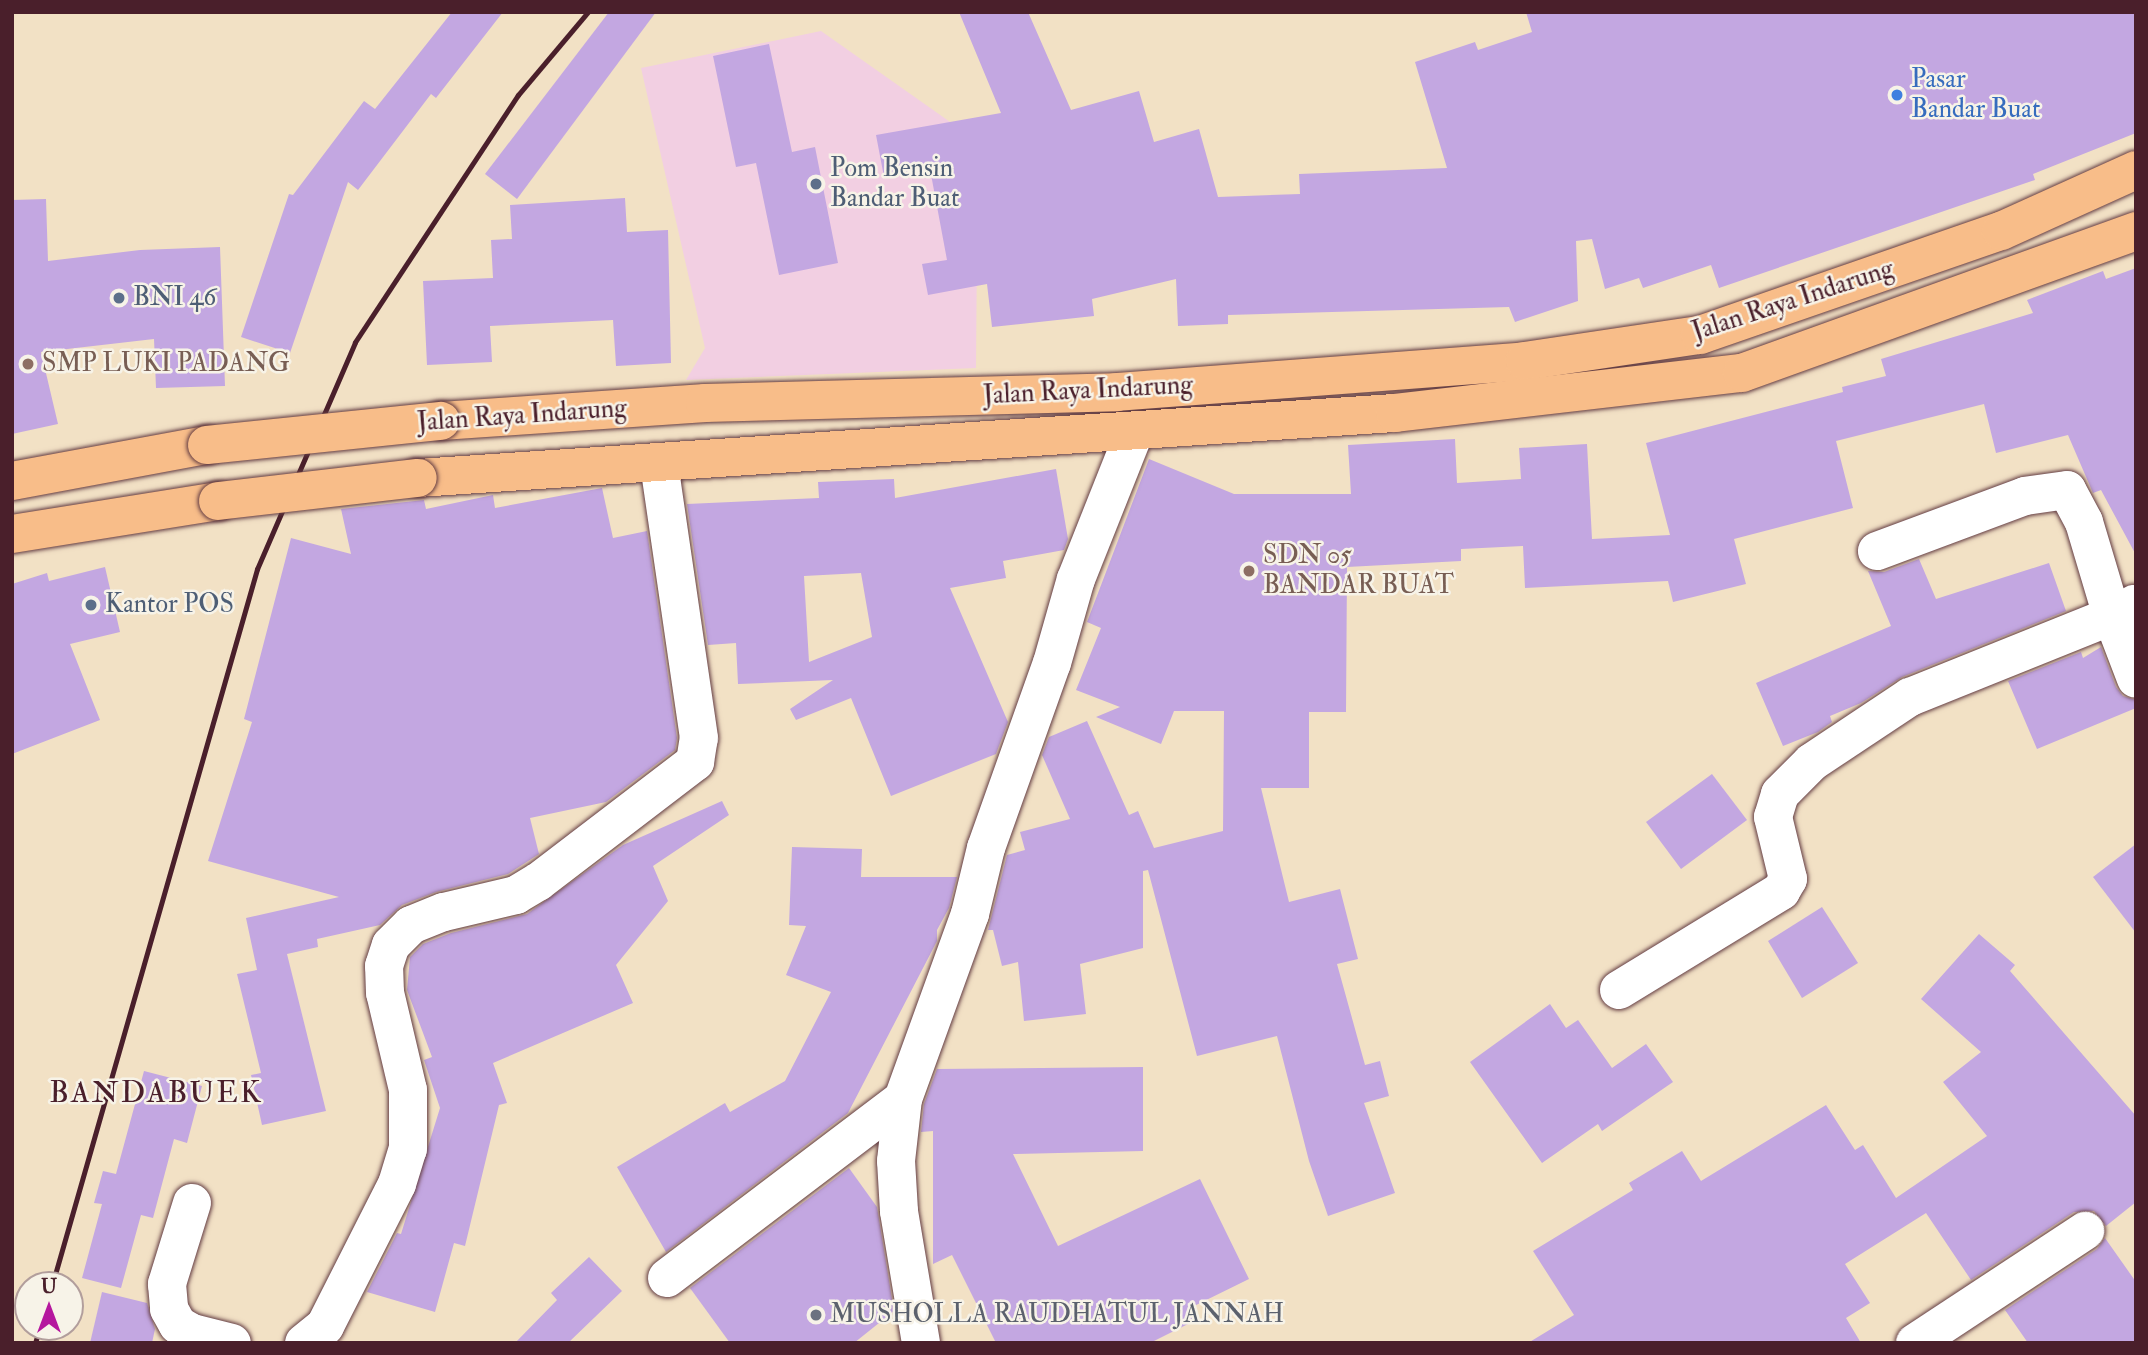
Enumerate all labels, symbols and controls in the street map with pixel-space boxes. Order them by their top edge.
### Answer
place label: Pasar Bandar Buat [1911,64,2040,126]
marker: Pasar Bandar Buat [1889,87,1905,103]
place label: Pom Bensin Bandar Buat [830,153,959,214]
marker: Pom Bensin Bandar Buat [808,176,824,192]
street label: Jalan Raya Indarung [1688,254,1898,348]
place label: BNI 46 [133,282,216,314]
marker: BNI 46 [111,290,127,306]
place label: SMP LUKI PADANG [42,348,290,380]
marker: SMP LUKI PADANG [20,356,36,372]
street label: Jalan Raya Indarung [982,370,1194,412]
street label: Jalan Raya Indarung [416,393,628,439]
place label: SDN 05 BANDAR BUAT [1263,540,1454,602]
marker: SDN 05 BANDAR BUAT [1241,563,1257,579]
place label: Kantor POS [105,589,234,621]
marker: Kantor POS [83,597,99,613]
district label: BANDABUEK [50,1075,262,1111]
north arrow [14,1271,84,1341]
text: U [41,1275,57,1299]
place label: MUSHOLLA RAUDHATUL JANNAH [830,1299,1284,1331]
marker: MUSHOLLA RAUDHATUL JANNAH [808,1307,824,1323]

